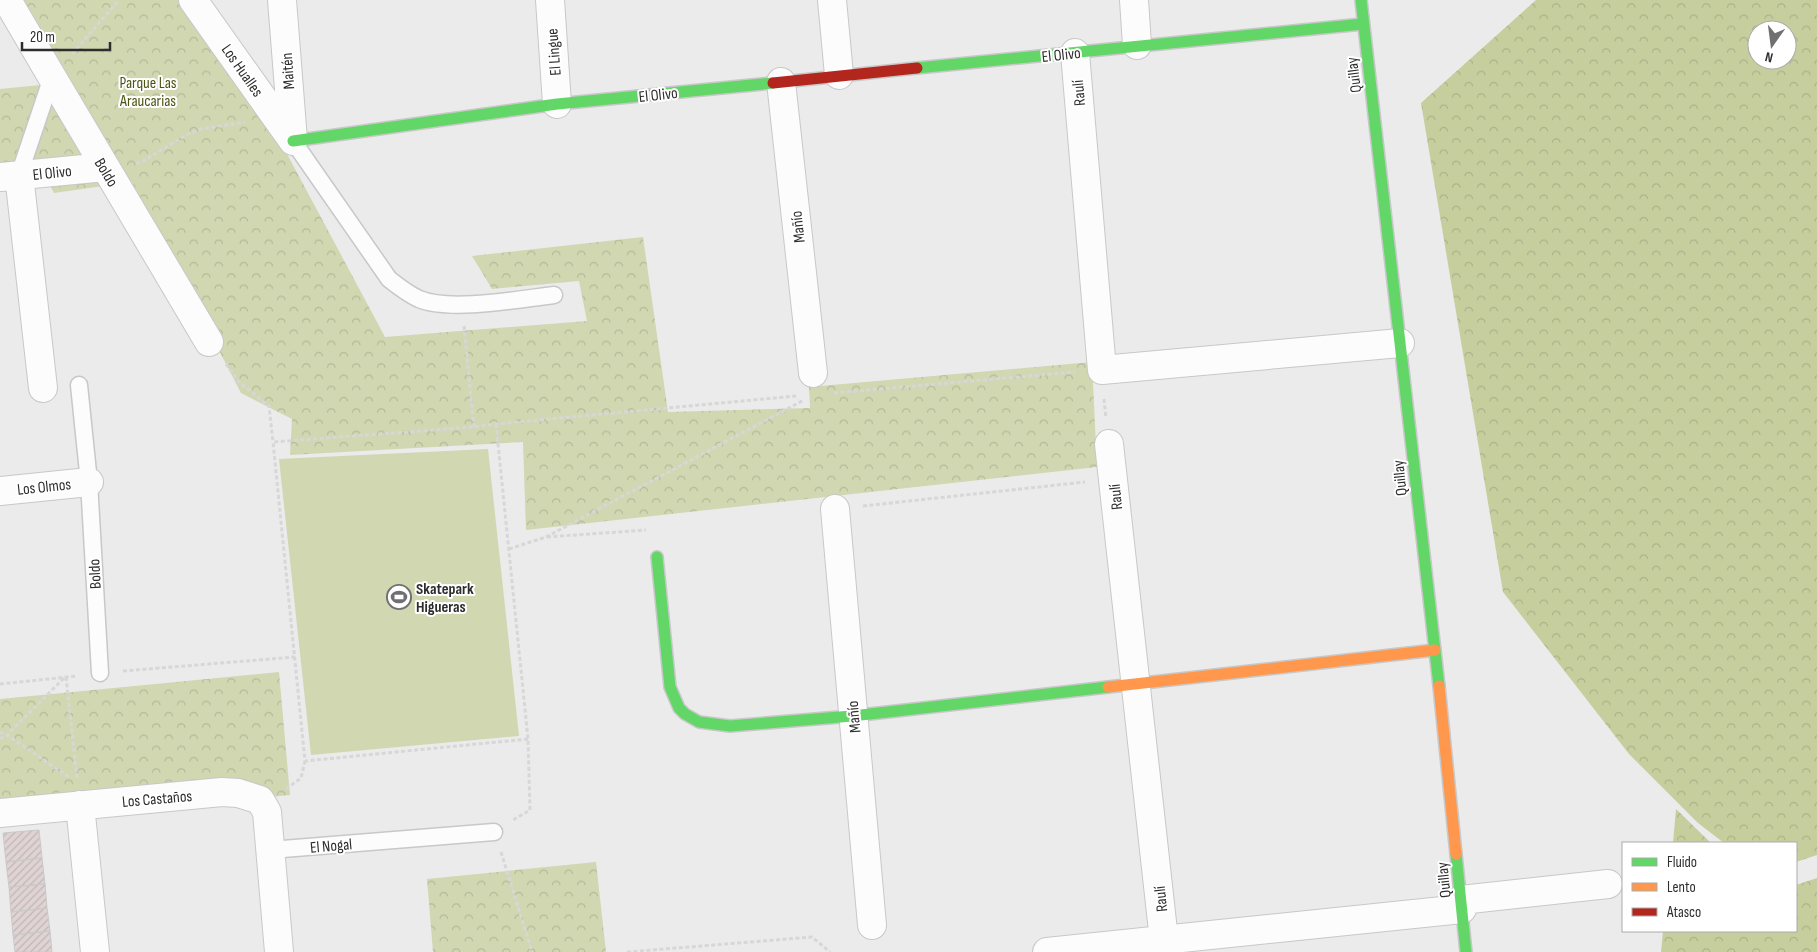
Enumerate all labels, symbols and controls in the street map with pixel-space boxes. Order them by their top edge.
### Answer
scale bar [22,20,110,52]
north arrow [1747,20,1797,70]
text: 20 m [30,28,55,47]
street label: El Lingue [543,28,566,76]
street label: Los Hualles [217,41,267,101]
street label: El Olivo [1041,44,1082,67]
text: N [1763,48,1775,66]
street label: Maitén [278,52,299,90]
street label: Quillay [1343,56,1366,94]
park label: Parque Las Araucarias [119,74,177,111]
street label: Raulí [1069,79,1090,107]
street label: El Olivo [638,84,679,107]
street label: Boldo [90,155,122,191]
street label: El Olivo [32,162,73,185]
street label: Mañío [787,210,810,244]
street label: Quillay [1389,459,1412,497]
street label: Los Olmos [16,475,72,500]
street label: Raulí [1106,483,1127,511]
street label: Boldo [85,558,106,589]
place label: Skatepark Higueras [416,580,474,617]
sports icon: Skatepark Higueras [386,584,412,610]
street label: Mañío [844,700,865,734]
street label: Los Castaños [121,787,193,812]
street label: El Nogal [309,835,353,858]
legend [1622,842,1797,932]
text: Fluido [1667,853,1697,872]
street label: Quillay [1433,861,1456,899]
text: Lento [1667,878,1696,897]
street label: Raulí [1151,885,1172,913]
text: Atasco [1666,903,1701,922]

